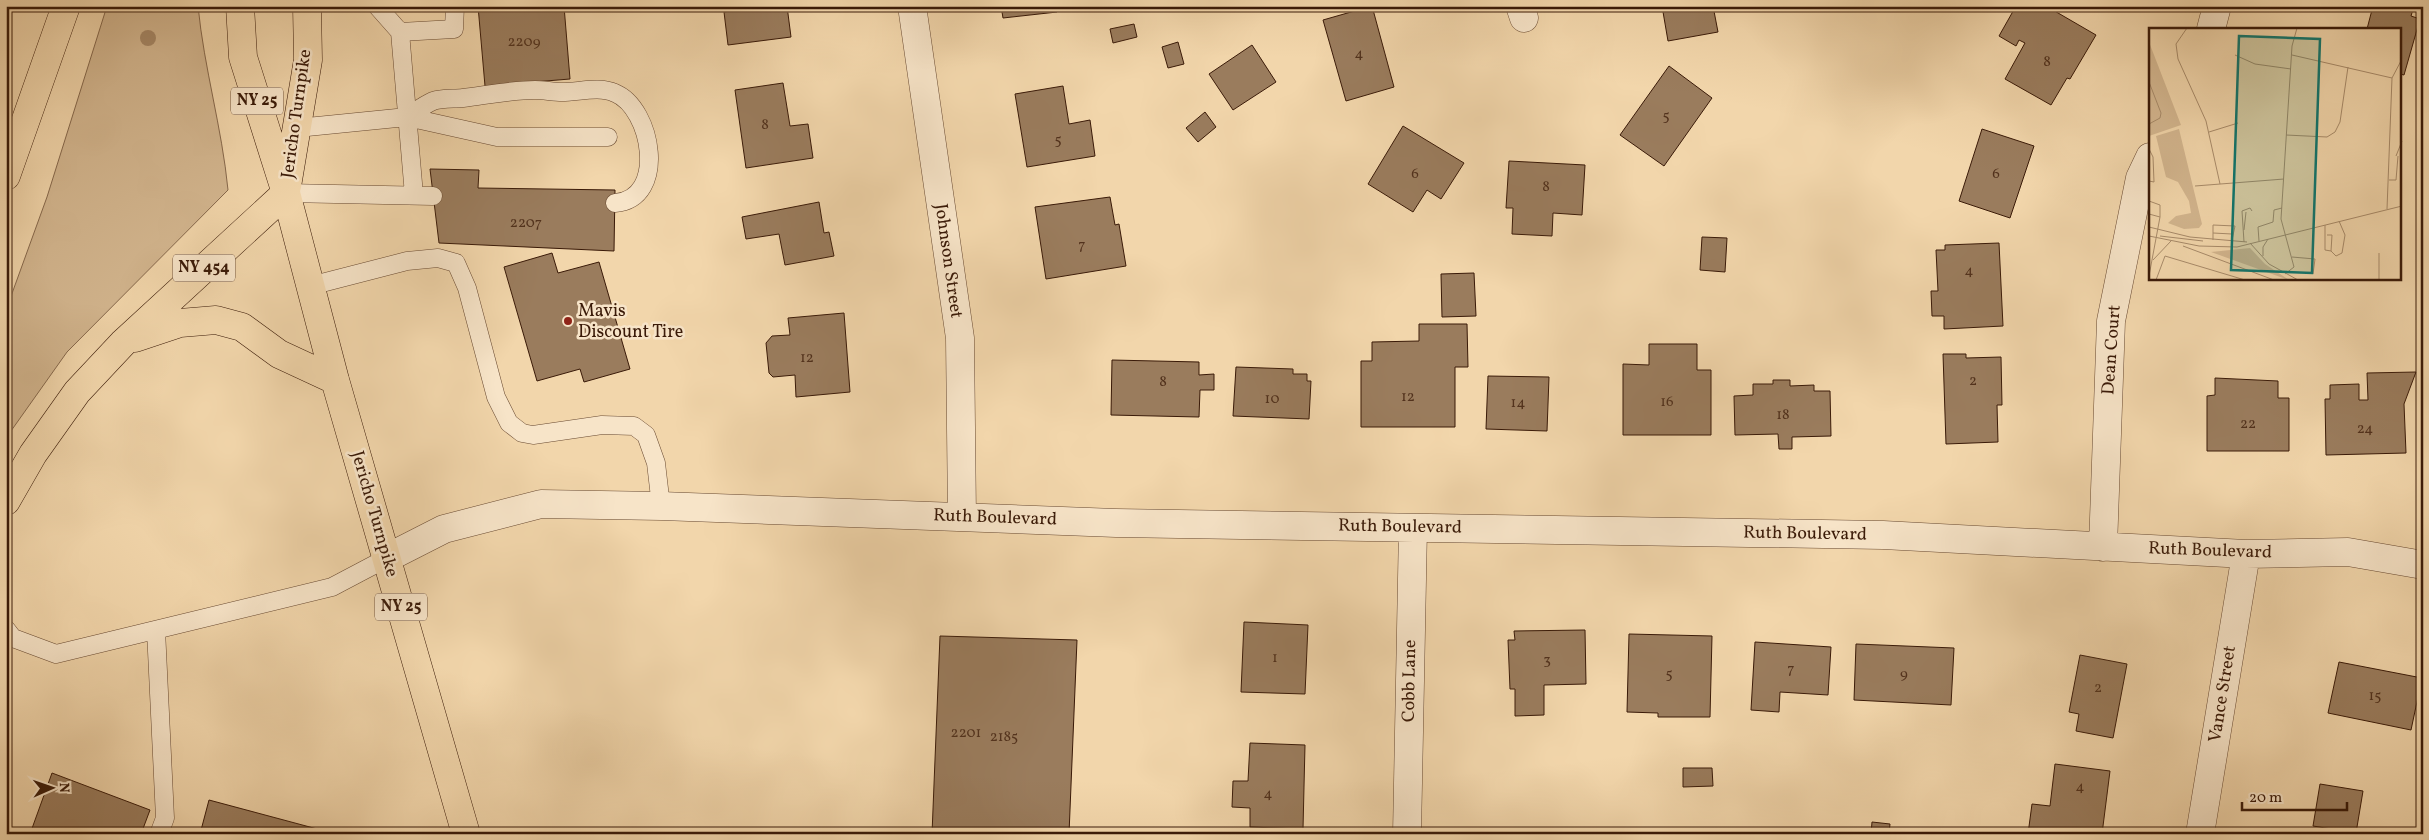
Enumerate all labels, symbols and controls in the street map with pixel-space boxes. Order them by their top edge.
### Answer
inset map [2149,28,2402,280]
house number: 2209 [508,32,541,53]
house number: 4 [1355,44,1364,65]
street label: Jericho Turnpike [276,48,318,180]
house number: 8 [2043,52,2051,73]
road number: NY 25 [231,88,283,114]
house number: 5 [1662,106,1670,127]
house number: 8 [761,115,769,136]
house number: 5 [1054,130,1062,151]
house number: 6 [1411,164,1419,185]
house number: 6 [1992,164,2000,185]
house number: 8 [1542,177,1550,198]
street label: Johnson Street [928,202,968,320]
house number: 2207 [510,213,542,234]
house number: 7 [1078,235,1086,256]
road number: NY 454 [173,254,235,282]
house number: 4 [1965,261,1974,282]
place label: Mavis Discount Tire [578,299,683,345]
street label: Dean Court [2096,304,2128,396]
marker: Mavis Discount Tire [562,315,574,327]
house number: 12 [800,348,814,369]
house number: 2 [1969,371,1977,392]
house number: 8 [1159,372,1167,393]
house number: 12 [1401,387,1415,408]
house number: 10 [1265,389,1279,410]
house number: 16 [1660,392,1674,413]
house number: 14 [1511,393,1525,414]
house number: 18 [1776,405,1790,426]
house number: 22 [2240,414,2256,435]
house number: 24 [2357,419,2373,440]
street label: Jericho Turnpike [344,448,404,580]
street label: Ruth Boulevard [933,503,1057,533]
street label: Ruth Boulevard [1338,513,1462,541]
street label: Ruth Boulevard [1743,520,1867,548]
street label: Ruth Boulevard [2148,536,2272,566]
road number: NY 25 [375,594,427,620]
street label: Cobb Lane [1397,639,1423,723]
street label: Vance Street [2203,644,2243,744]
house number: 1 [1272,648,1278,669]
house number: 3 [1543,650,1551,671]
house number: 7 [1787,659,1795,680]
house number: 5 [1665,664,1673,685]
house number: 9 [1900,664,1908,685]
house number: 2 [2094,678,2102,699]
house number: 15 [2368,686,2382,707]
house number: 2201 [951,723,981,744]
house number: 2185 [990,727,1018,748]
north arrow [28,762,78,812]
house number: 4 [2076,777,2085,798]
scale bar [2242,780,2346,812]
text: N [54,782,73,793]
house number: 4 [1264,784,1273,805]
text: 20 m [2249,788,2282,809]

